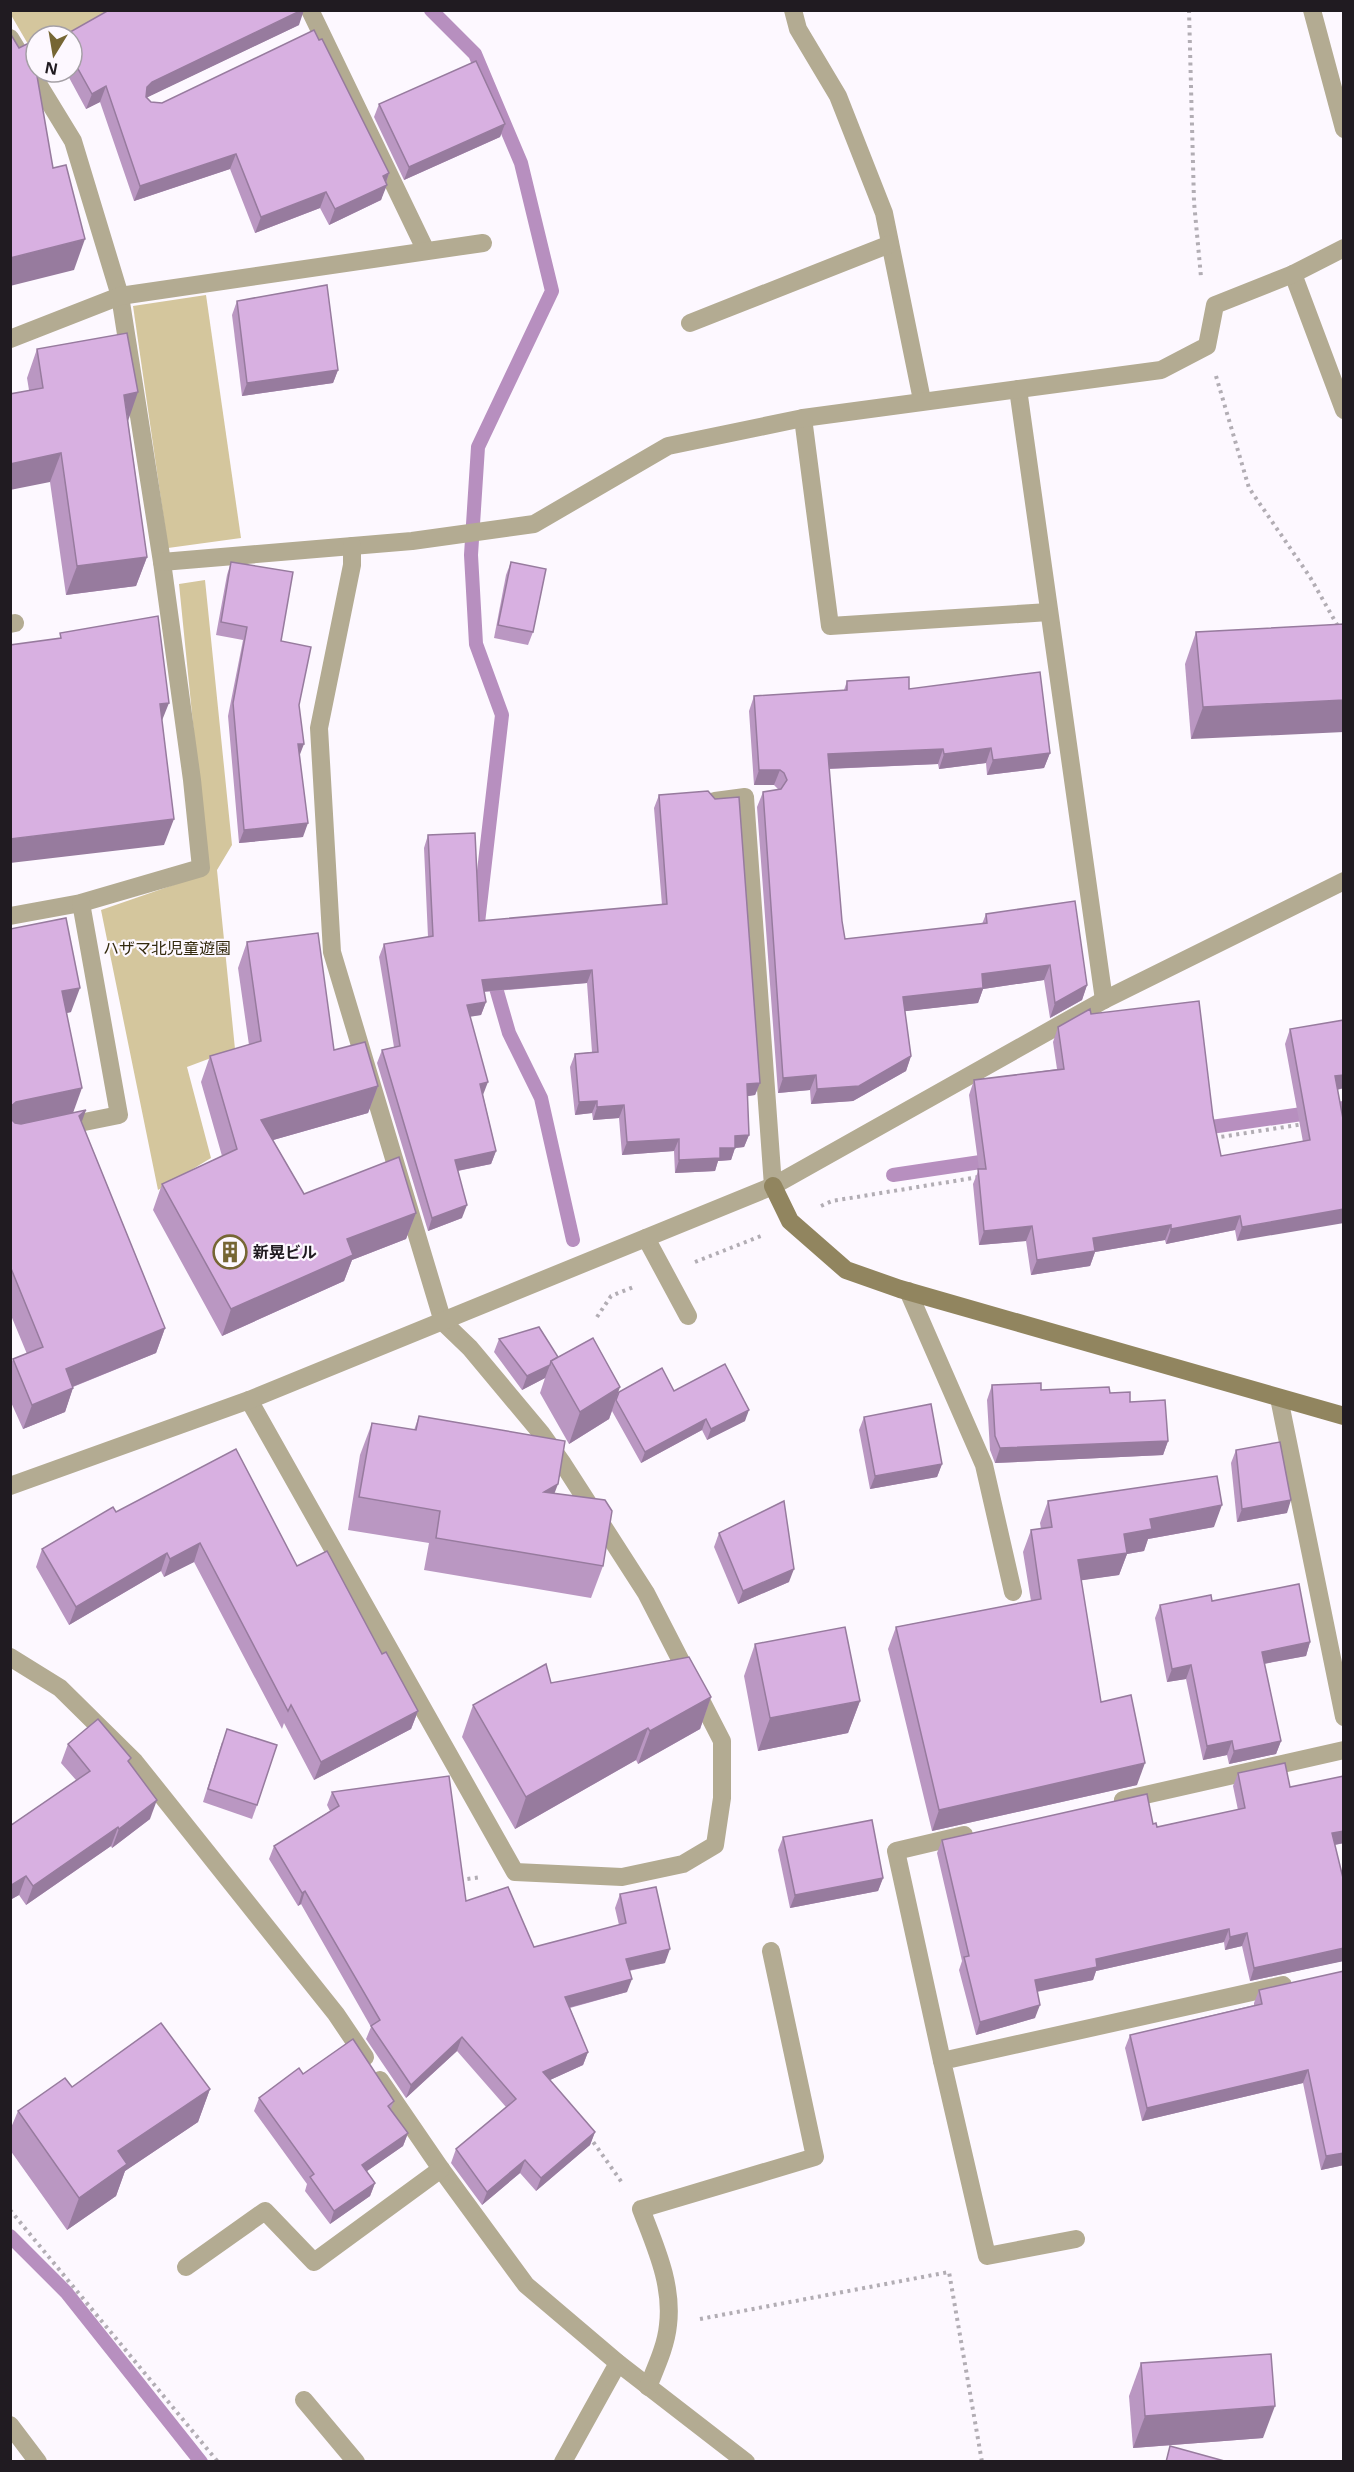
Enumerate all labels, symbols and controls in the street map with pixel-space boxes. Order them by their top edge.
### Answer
north arrow [24,24,84,84]
text: N [43,57,60,81]
park label: ハザマ北児童遊園 [103,937,231,959]
building icon: 新晃ビル [212,1234,248,1270]
place label: 新晃ビル [253,1241,317,1263]

